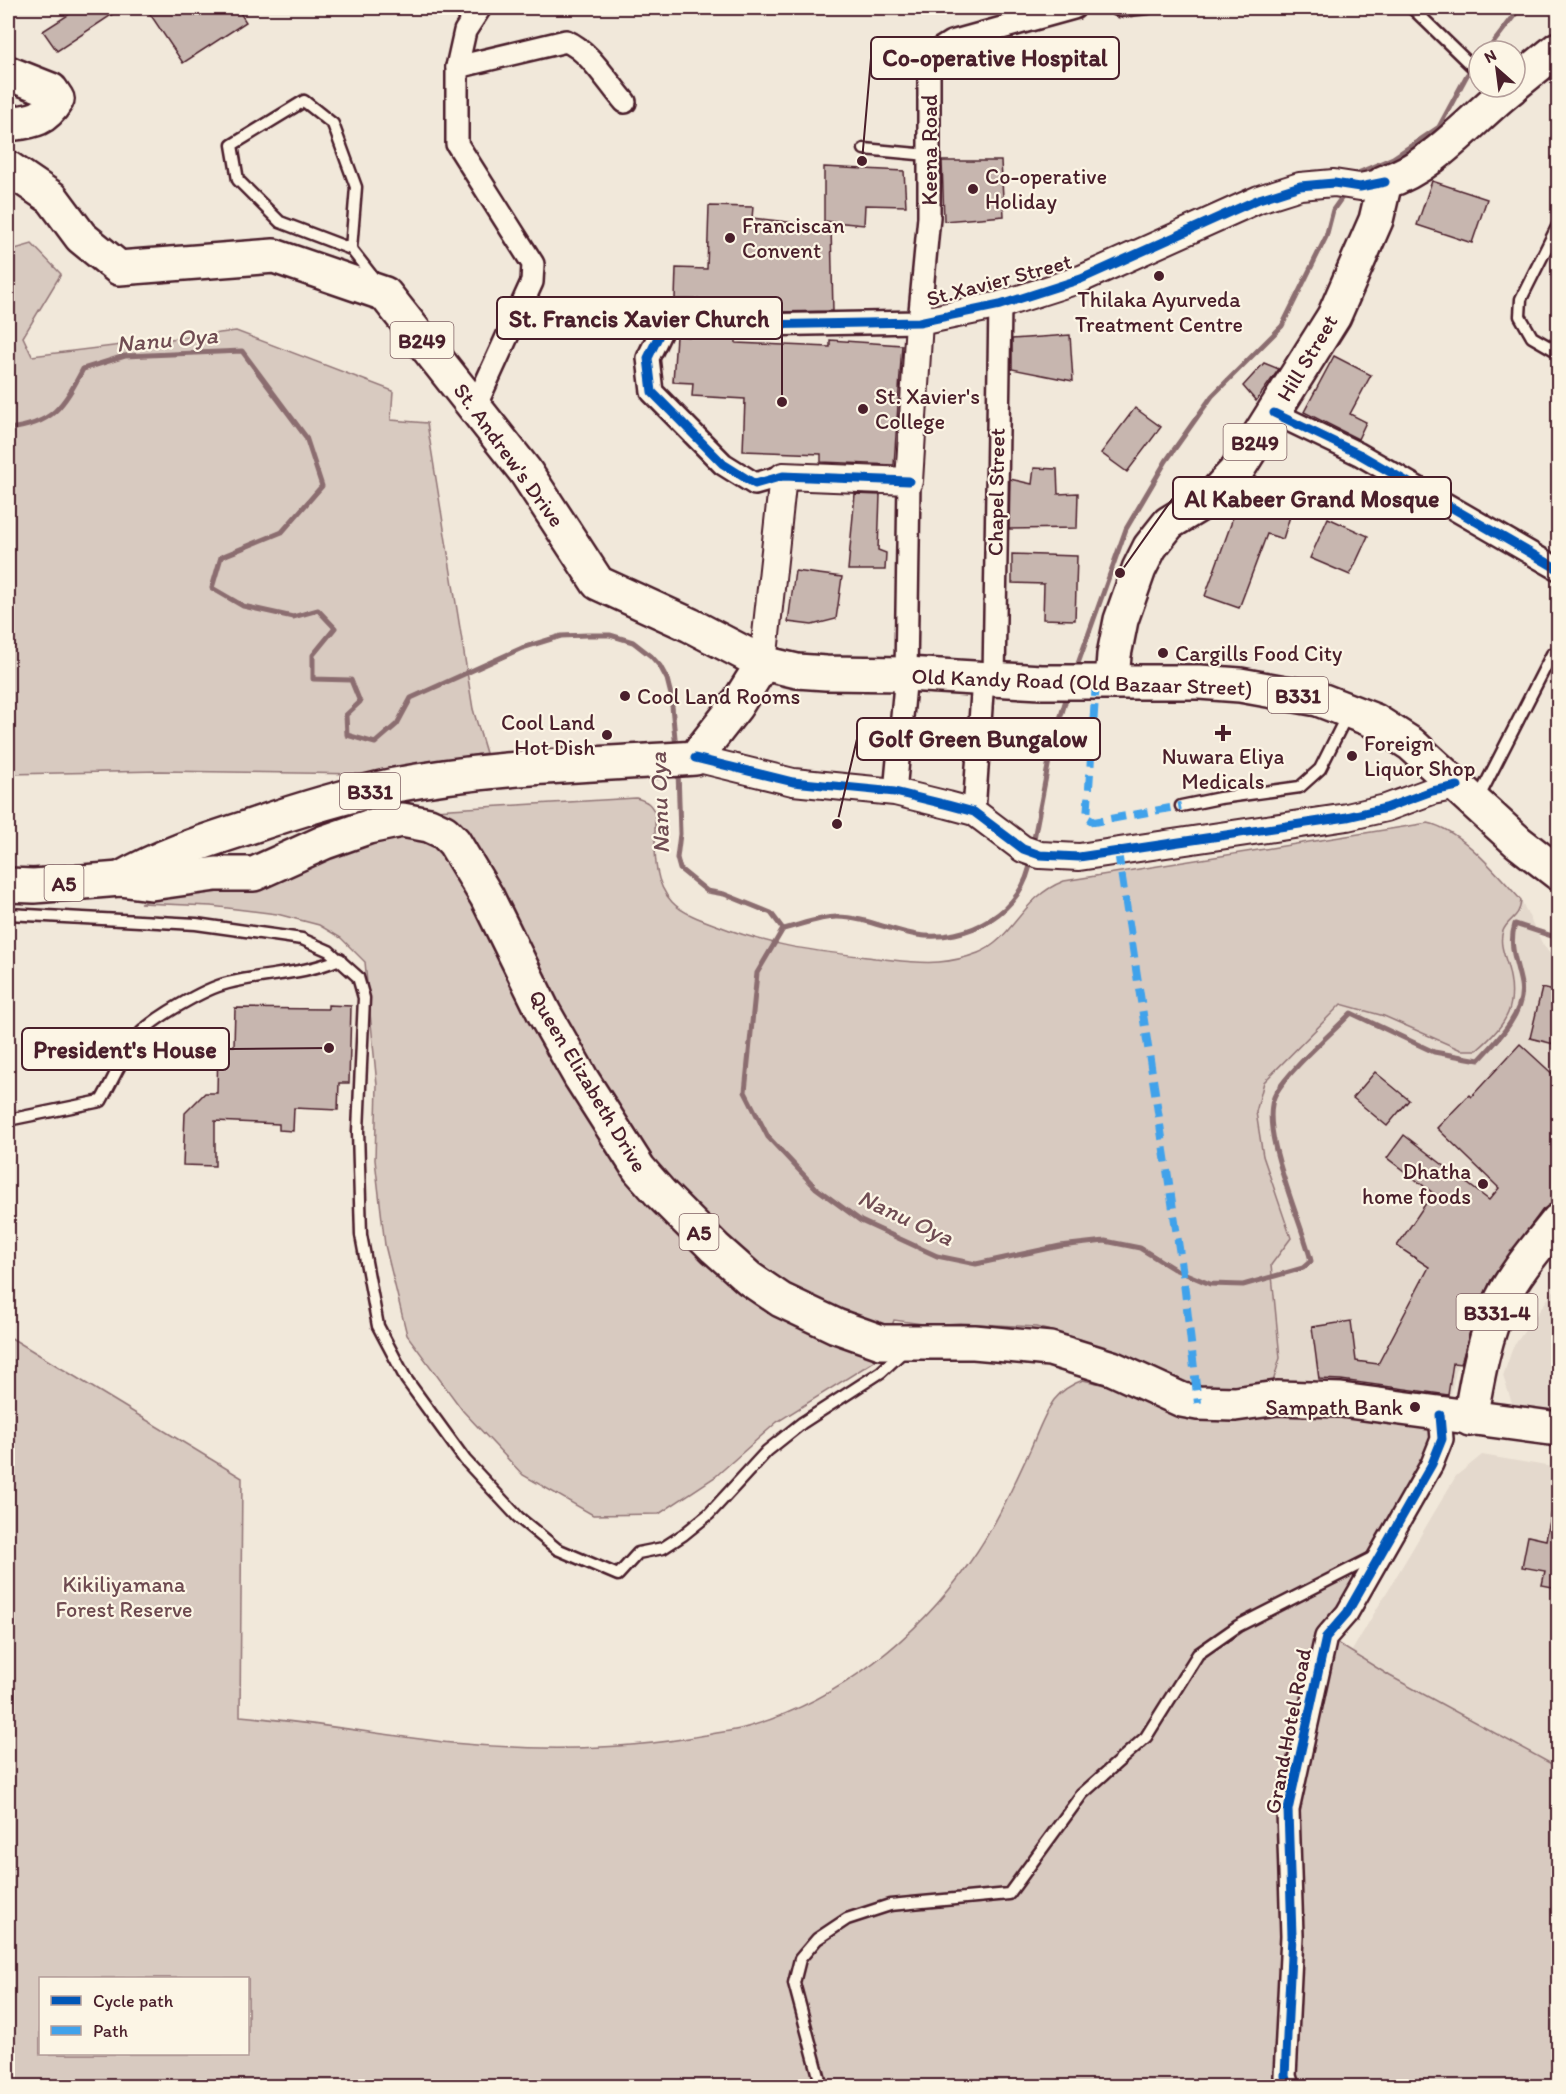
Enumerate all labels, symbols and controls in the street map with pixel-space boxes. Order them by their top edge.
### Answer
callout: Co-operative Hospital [871,37,1119,79]
north arrow [1467,39,1527,99]
text: Co-operative Hospital [882,43,1108,73]
text: N [1481,45,1499,67]
street label: Keena Road [916,94,943,206]
place label: Co-operative Holiday [985,163,1107,215]
marker: Co-operative Holiday [966,182,980,196]
place label: Franciscan Convent [742,212,845,264]
marker: Franciscan Convent [723,231,737,245]
street label: St.Xavier Street [923,248,1075,312]
marker: Thilaka Ayurveda Treatment Centre [1152,269,1166,283]
place label: Thilaka Ayurveda Treatment Centre [1075,286,1243,338]
callout: St. Francis Xavier Church [497,297,782,339]
text: St. Francis Xavier Church [509,304,770,333]
street label: Hill Street [1270,310,1344,406]
water label: Nanu Oya [115,320,220,358]
road number: B249 [390,322,454,358]
street label: St. Andrew's Drive [448,378,570,532]
place label: St. Xavier's College [875,383,980,435]
marker: St. Xavier's College [856,402,870,416]
road number: B249 [1224,424,1286,460]
street label: Chapel Street [981,428,1011,556]
callout: Al Kabeer Grand Mosque [1173,477,1451,519]
text: Al Kabeer Grand Mosque [1184,484,1439,514]
place label: Cargills Food City [1175,640,1343,667]
marker: Cargills Food City [1156,646,1170,660]
street label: Old Kandy Road (Old Bazaar Street) [911,663,1253,701]
road number: B331 [1268,677,1328,713]
place label: Cool Land Rooms [637,683,800,710]
marker: Cool Land Rooms [618,689,632,703]
place label: Cool Land Hot Dish [501,709,595,761]
callout: Golf Green Bungalow [857,718,1100,760]
text: Golf Green Bungalow [868,724,1088,754]
marker: Nuwara Eliya Medicals [1216,726,1230,740]
marker: Cool Land Hot Dish [600,728,614,742]
place label: Foreign Liquor Shop [1364,730,1475,782]
place label: Nuwara Eliya Medicals [1162,743,1284,795]
marker: Foreign Liquor Shop [1345,749,1359,763]
water label: Nanu Oya [643,751,675,854]
road number: B331 [340,773,400,809]
road number: A5 [44,865,84,901]
street label: Queen Elizabeth Drive [523,985,653,1177]
callout: President's House [22,1028,229,1070]
text: President's House [33,1035,217,1064]
place label: Dhatha home foods [1362,1158,1471,1210]
marker: Dhatha home foods [1476,1177,1490,1191]
water label: Nanu Oya [854,1182,959,1252]
road number: A5 [680,1214,718,1250]
road number: B331-4 [1456,1294,1538,1330]
place label: Sampath Bank [1265,1394,1404,1421]
marker: Sampath Bank [1408,1400,1422,1414]
park label: Kikiliyamana Forest Reserve [55,1571,193,1623]
street label: Grand Hotel Road [1259,1646,1317,1816]
legend [39,1977,249,2055]
text: Cycle path [93,1990,174,2012]
text: Path [93,2020,128,2042]

